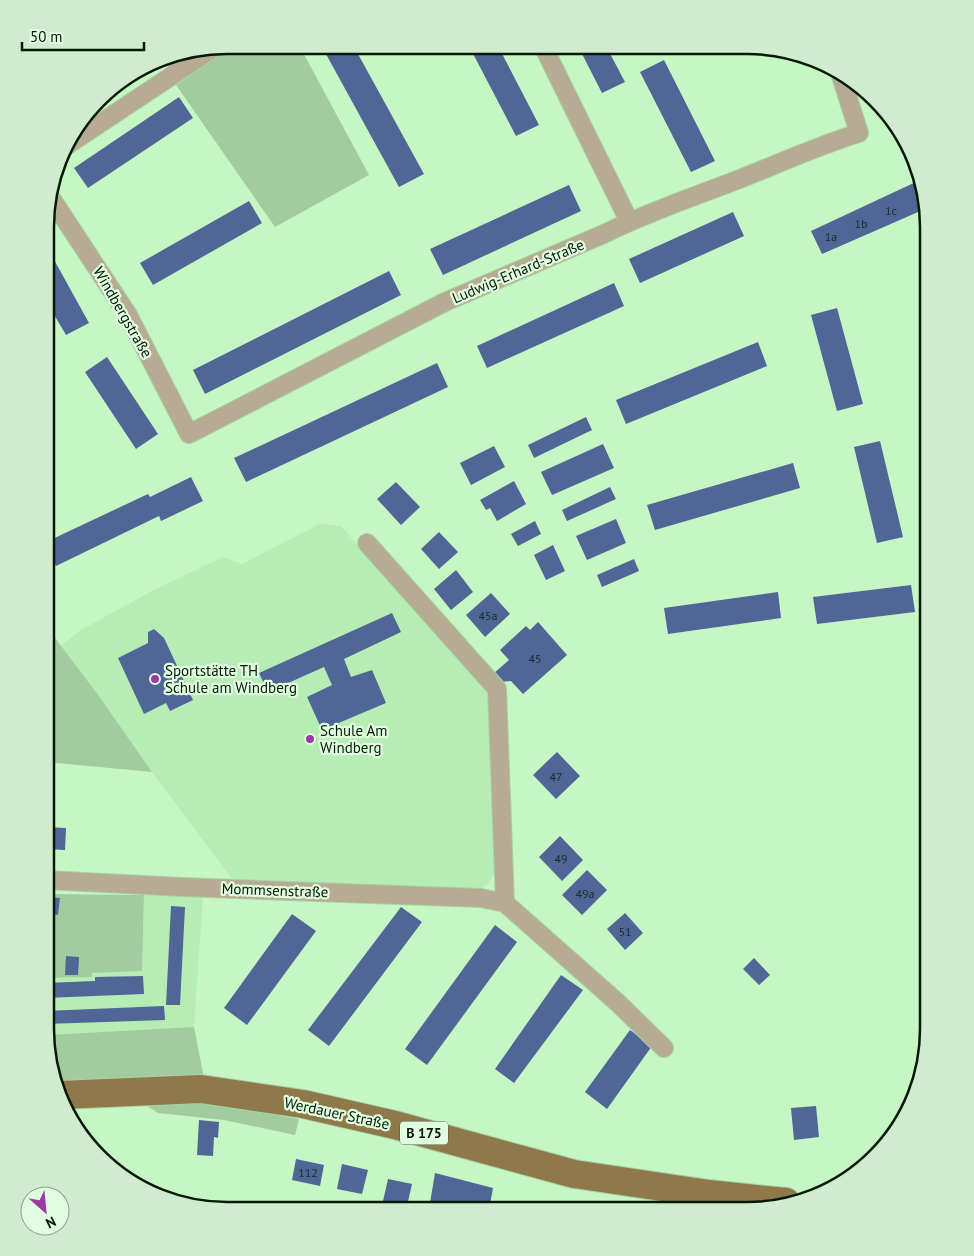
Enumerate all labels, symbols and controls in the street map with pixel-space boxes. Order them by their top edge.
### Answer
scale bar [22,20,145,52]
text: 50 m [30,27,63,46]
house number: 1c [885,203,898,218]
house number: 1b [854,216,868,231]
house number: 1a [825,229,837,244]
street label: Ludwig-Erhard-Straße [449,235,587,307]
street label: Windbergstraße [89,263,157,361]
house number: 45a [478,608,498,623]
house number: 45 [528,651,542,666]
place label: Sportstätte TH Schule am Windberg [165,661,297,697]
marker: Sportstätte TH Schule am Windberg [149,673,161,685]
place label: Schule Am Windberg [320,721,388,757]
marker: Schule Am Windberg [304,733,316,745]
house number: 47 [549,769,563,784]
house number: 49 [554,851,568,866]
street label: Mommsenstraße [221,879,329,901]
house number: 49a [575,886,595,901]
house number: 51 [618,924,632,939]
street label: Werdauer Straße [283,1093,391,1133]
road number: B 175 [400,1122,448,1144]
house number: 112 [298,1165,318,1180]
north arrow [20,1186,70,1236]
text: N [43,1212,59,1233]

